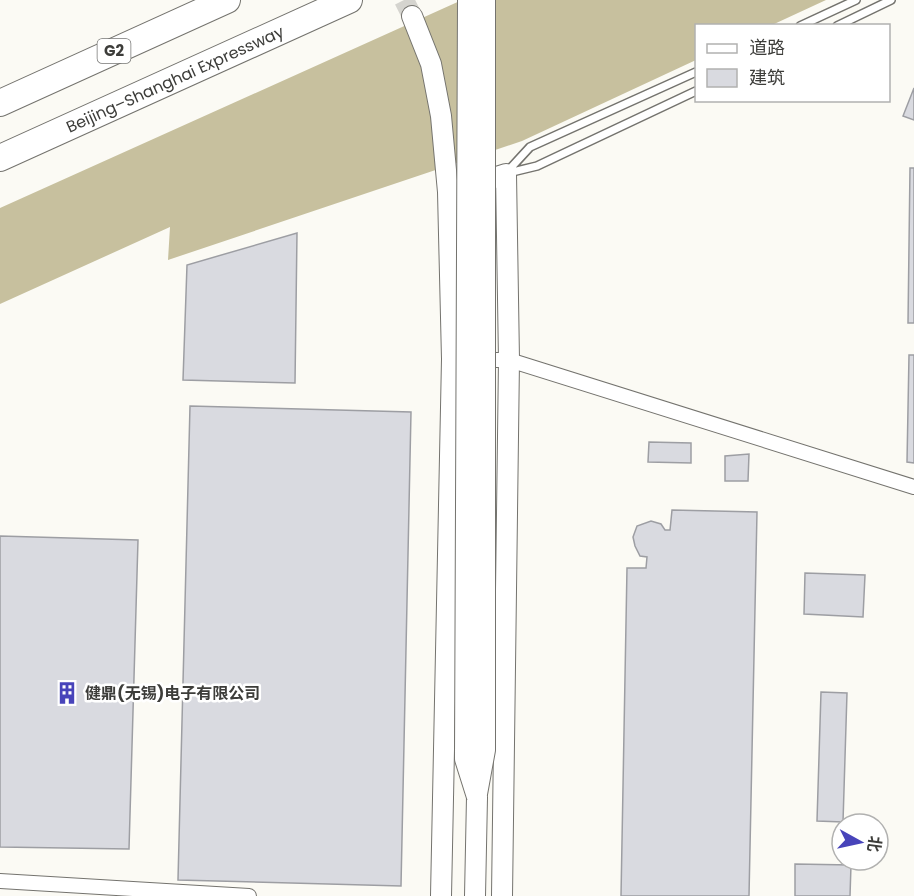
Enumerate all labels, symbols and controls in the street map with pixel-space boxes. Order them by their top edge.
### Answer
street label: Beijing–Shanghai Expressway [63,20,288,139]
legend [695,24,890,102]
text: 道路 [749,35,785,60]
road number: G2 [98,39,130,63]
text: 建筑 [749,65,785,90]
building icon: 健鼎(无锡)电子有限公司 [54,680,80,706]
place label: 健鼎(无锡)电子有限公司 [85,682,260,705]
north arrow [830,812,890,872]
text: 北 [862,834,887,854]

